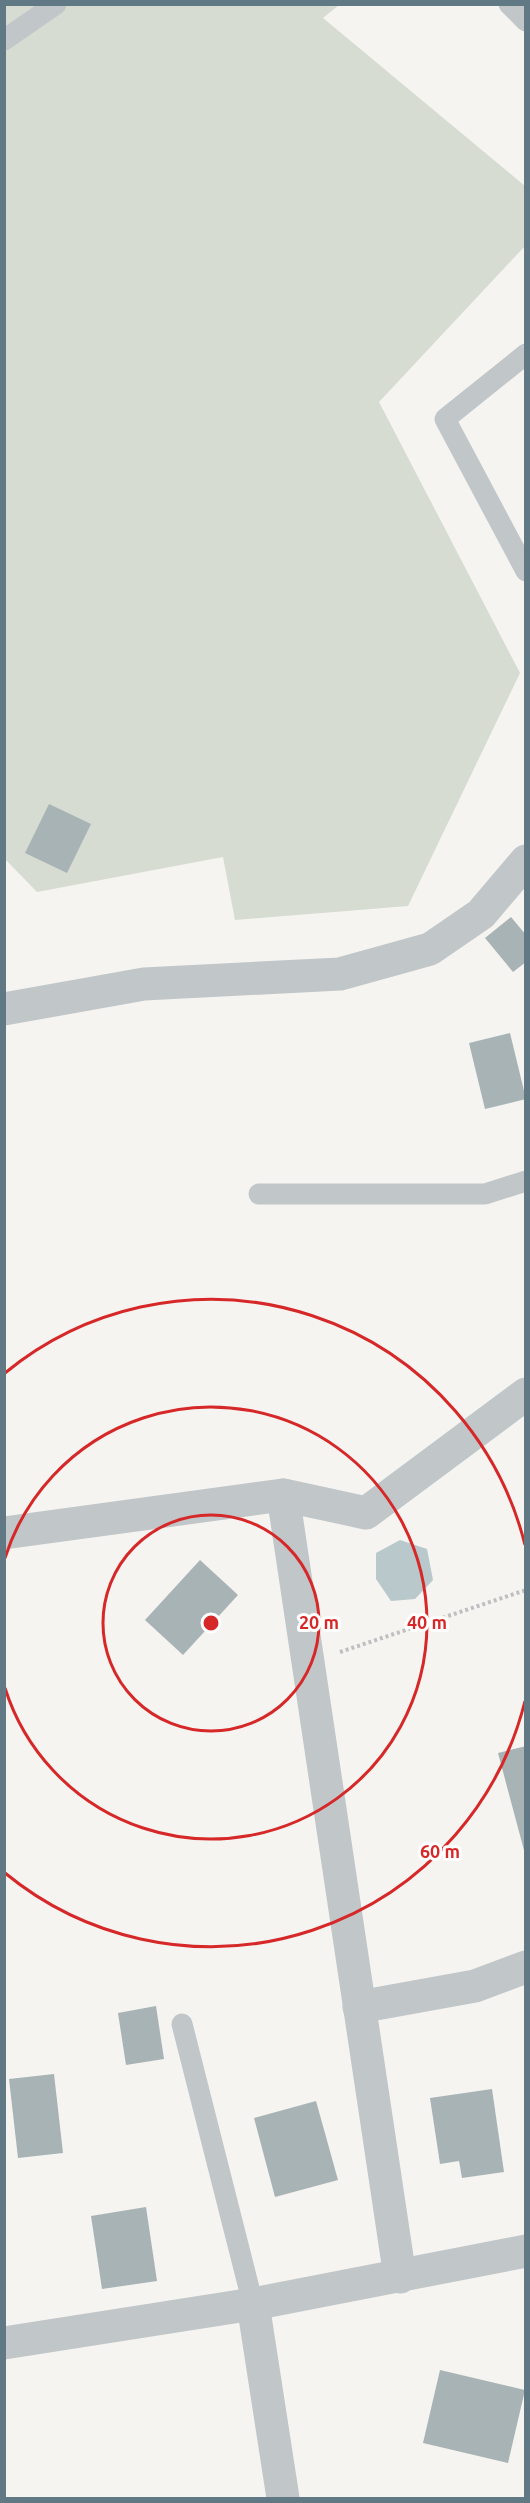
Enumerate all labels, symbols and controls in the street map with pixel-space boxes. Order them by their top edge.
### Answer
text: 20 m [299,1612,339,1632]
text: 40 m [407,1612,447,1632]
centre of rings [201,1613,221,1633]
text: 60 m [420,1841,460,1861]

